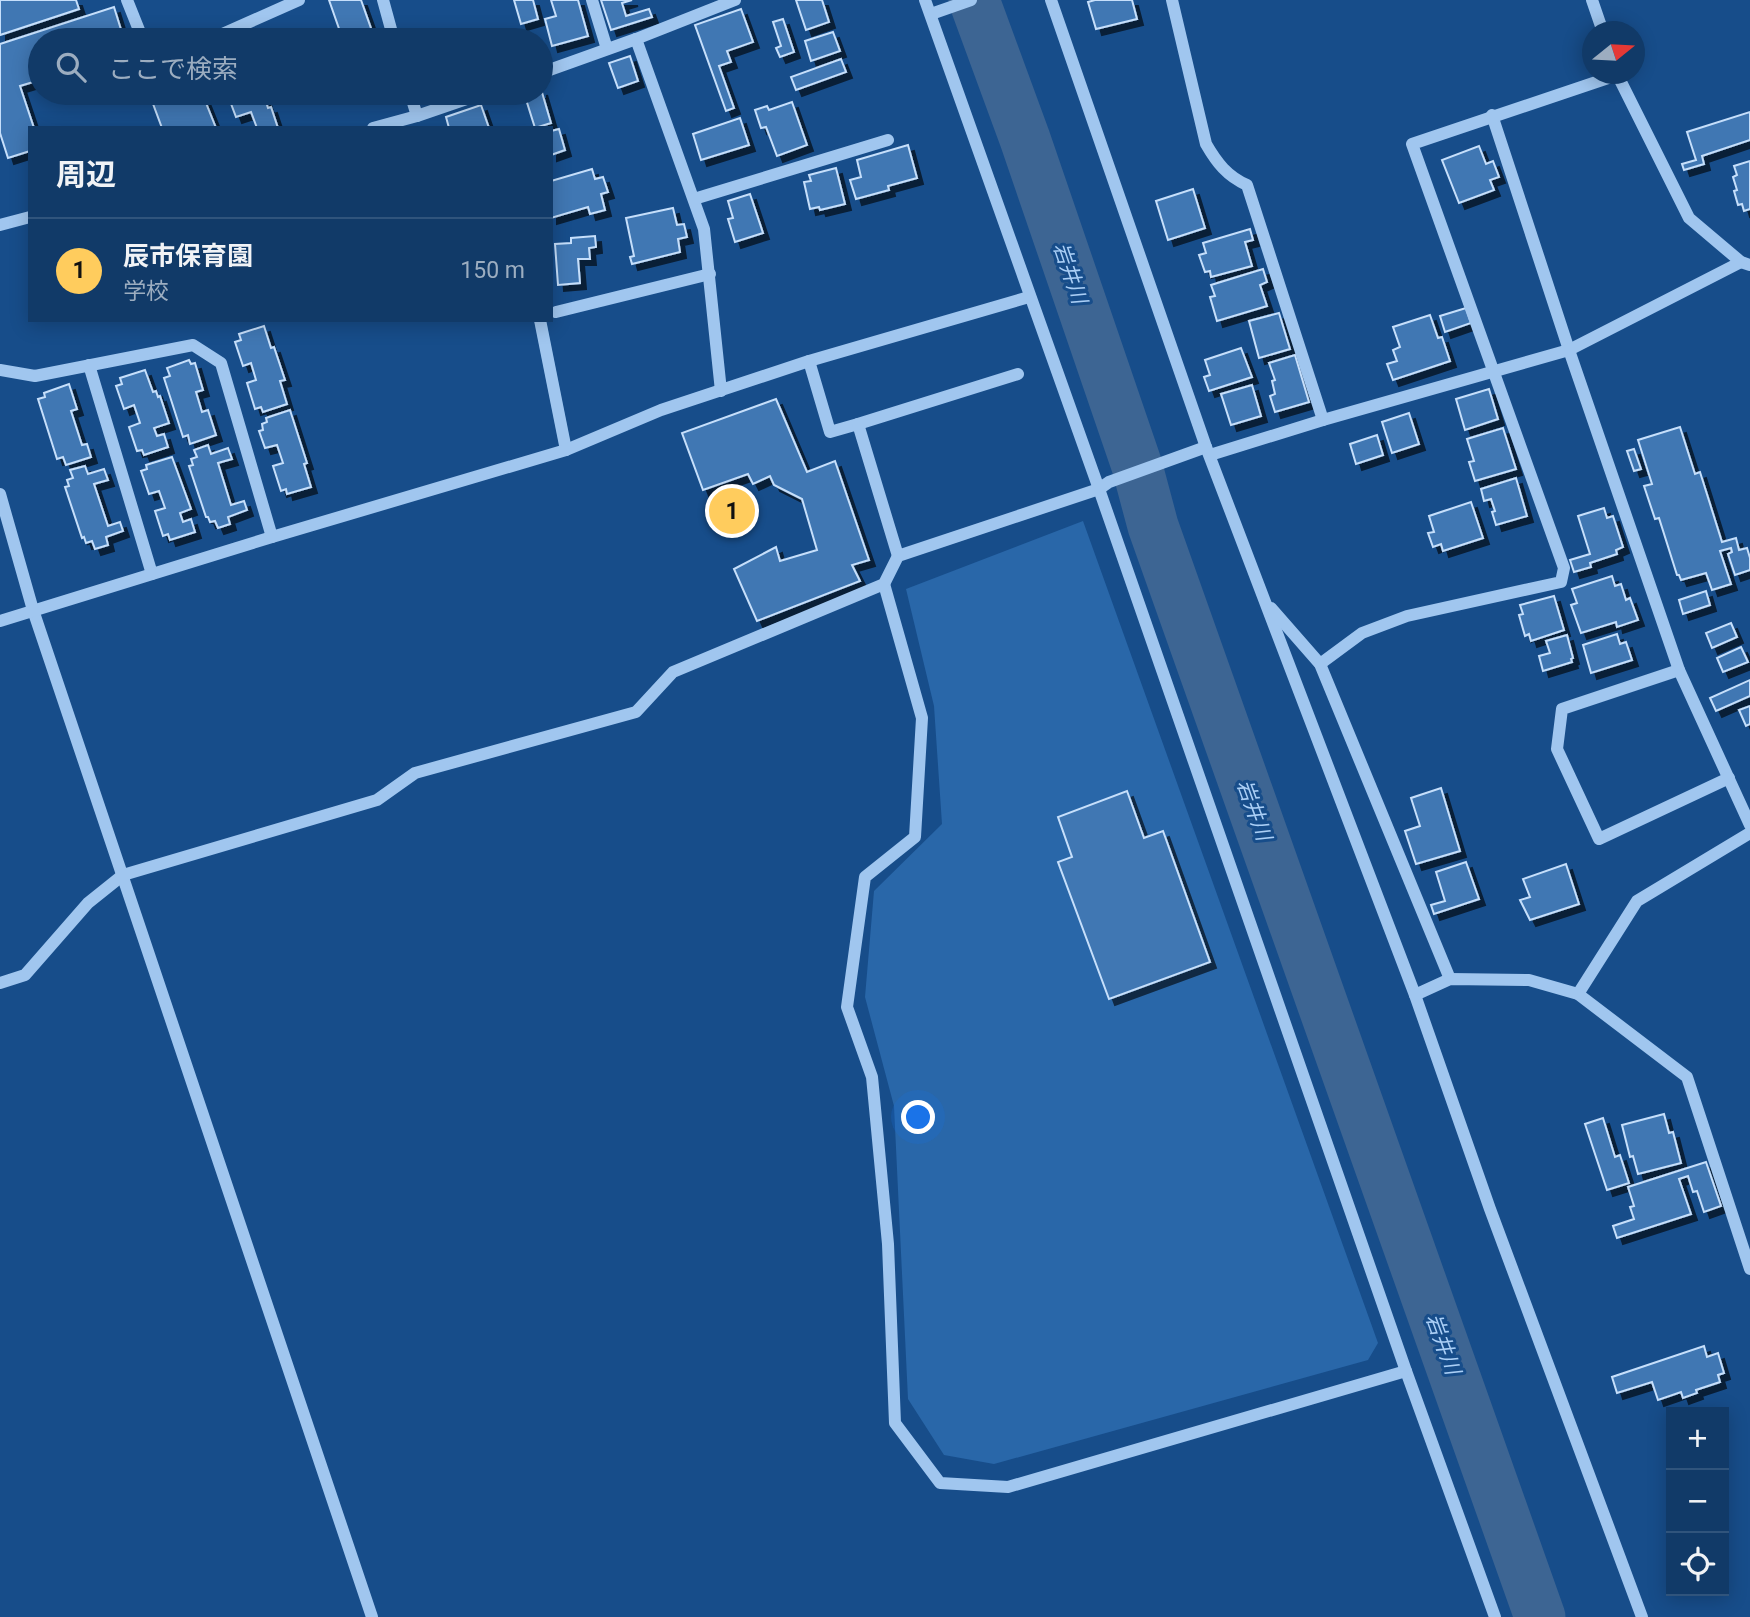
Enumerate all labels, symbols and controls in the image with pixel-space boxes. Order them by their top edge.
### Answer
north arrow [1582,21,1645,84]
search box [28,28,553,105]
icon: search [52,48,90,86]
text: ここで検索 [108,54,238,84]
text: 周辺 [56,157,116,192]
water label: 岩井川 [1048,239,1092,309]
text: 辰市保育園 [123,241,253,271]
text: 1 [72,257,86,284]
text: 150 m [460,257,525,284]
text: 学校 [123,278,169,305]
pin: 1 [709,485,755,537]
water label: 岩井川 [1232,776,1277,846]
your location [901,1100,935,1134]
water label: 岩井川 [1421,1310,1466,1380]
map controls [1666,1407,1729,1596]
button: + [1666,1407,1729,1470]
button: − [1666,1470,1729,1533]
button: locate [1666,1533,1729,1596]

